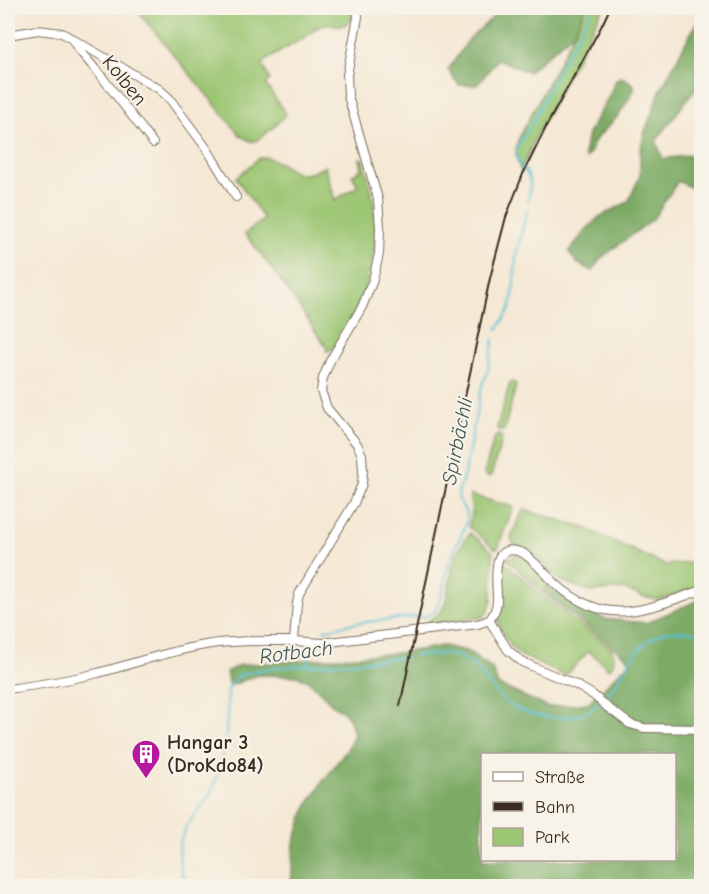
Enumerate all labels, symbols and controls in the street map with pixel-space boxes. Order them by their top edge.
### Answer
street label: Kolben [97,51,152,110]
water label: Spirbächli [437,395,477,487]
water label: Rotbach [258,636,334,668]
place label: Hangar 3 (DroKdo84) [167,731,264,777]
building icon: Hangar 3 (DroKdo84) [130,738,162,780]
legend [481,753,676,861]
text: Straße [535,767,585,788]
text: Bahn [535,797,575,818]
text: Park [535,827,570,848]

